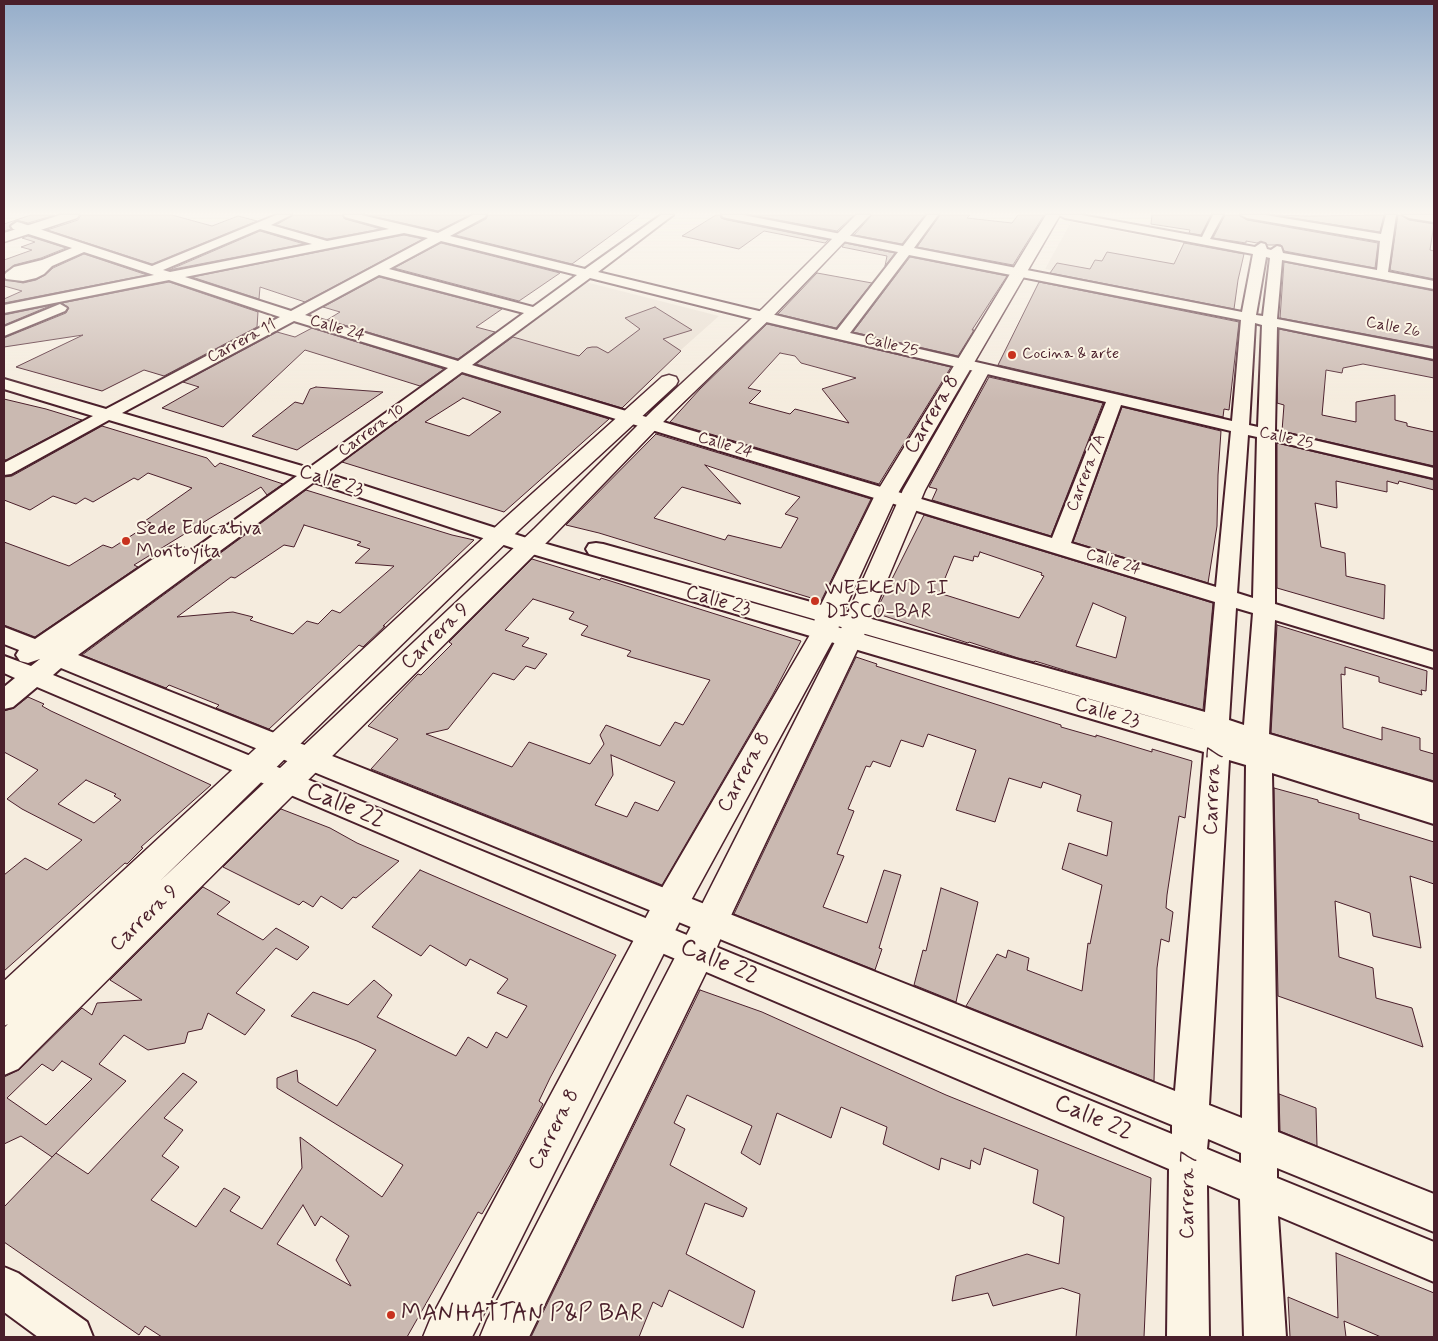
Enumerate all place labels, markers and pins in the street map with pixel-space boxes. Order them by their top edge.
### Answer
place label: Cocina & arte [1022,345,1119,365]
marker: Cocina & arte [1006,349,1018,361]
place label: Sede Educativa Montoyita [136,518,262,565]
marker: Sede Educativa Montoyita [120,535,132,547]
place label: WEEKEND II DISCO-BAR [825,578,948,625]
marker: WEEKEND II DISCO-BAR [809,595,821,607]
place label: MANHATTAN P&P BAR [401,1301,643,1329]
marker: MANHATTAN P&P BAR [385,1309,397,1321]

